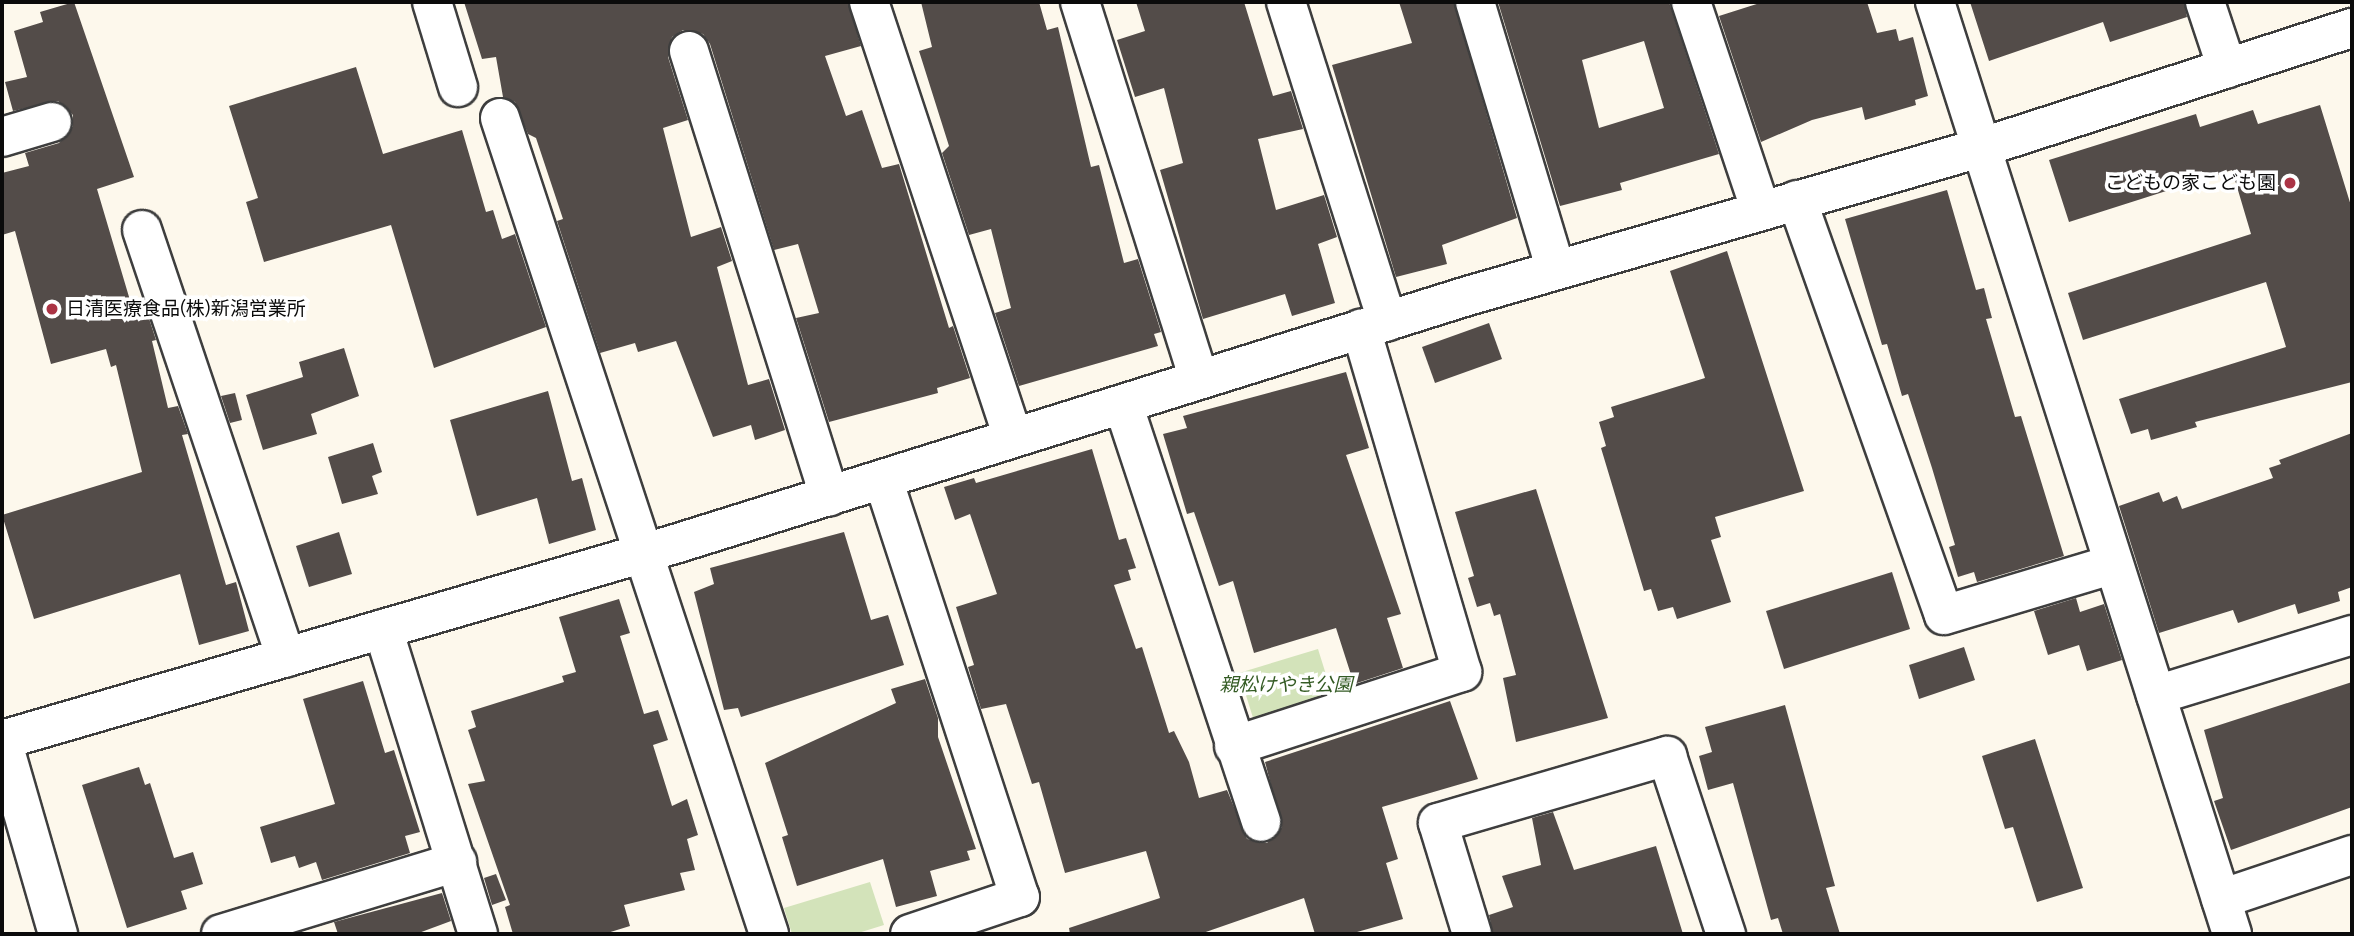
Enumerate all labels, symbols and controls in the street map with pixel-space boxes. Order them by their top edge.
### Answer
place label: こどもの家こども園 [2105,172,2276,194]
marker: こどもの家こども園 [2282,175,2298,191]
place label: 日清医療食品(株)新潟営業所 [66,298,306,320]
marker: 日清医療食品(株)新潟営業所 [44,301,60,317]
park label: 親松けやき公園 [1220,674,1352,696]

